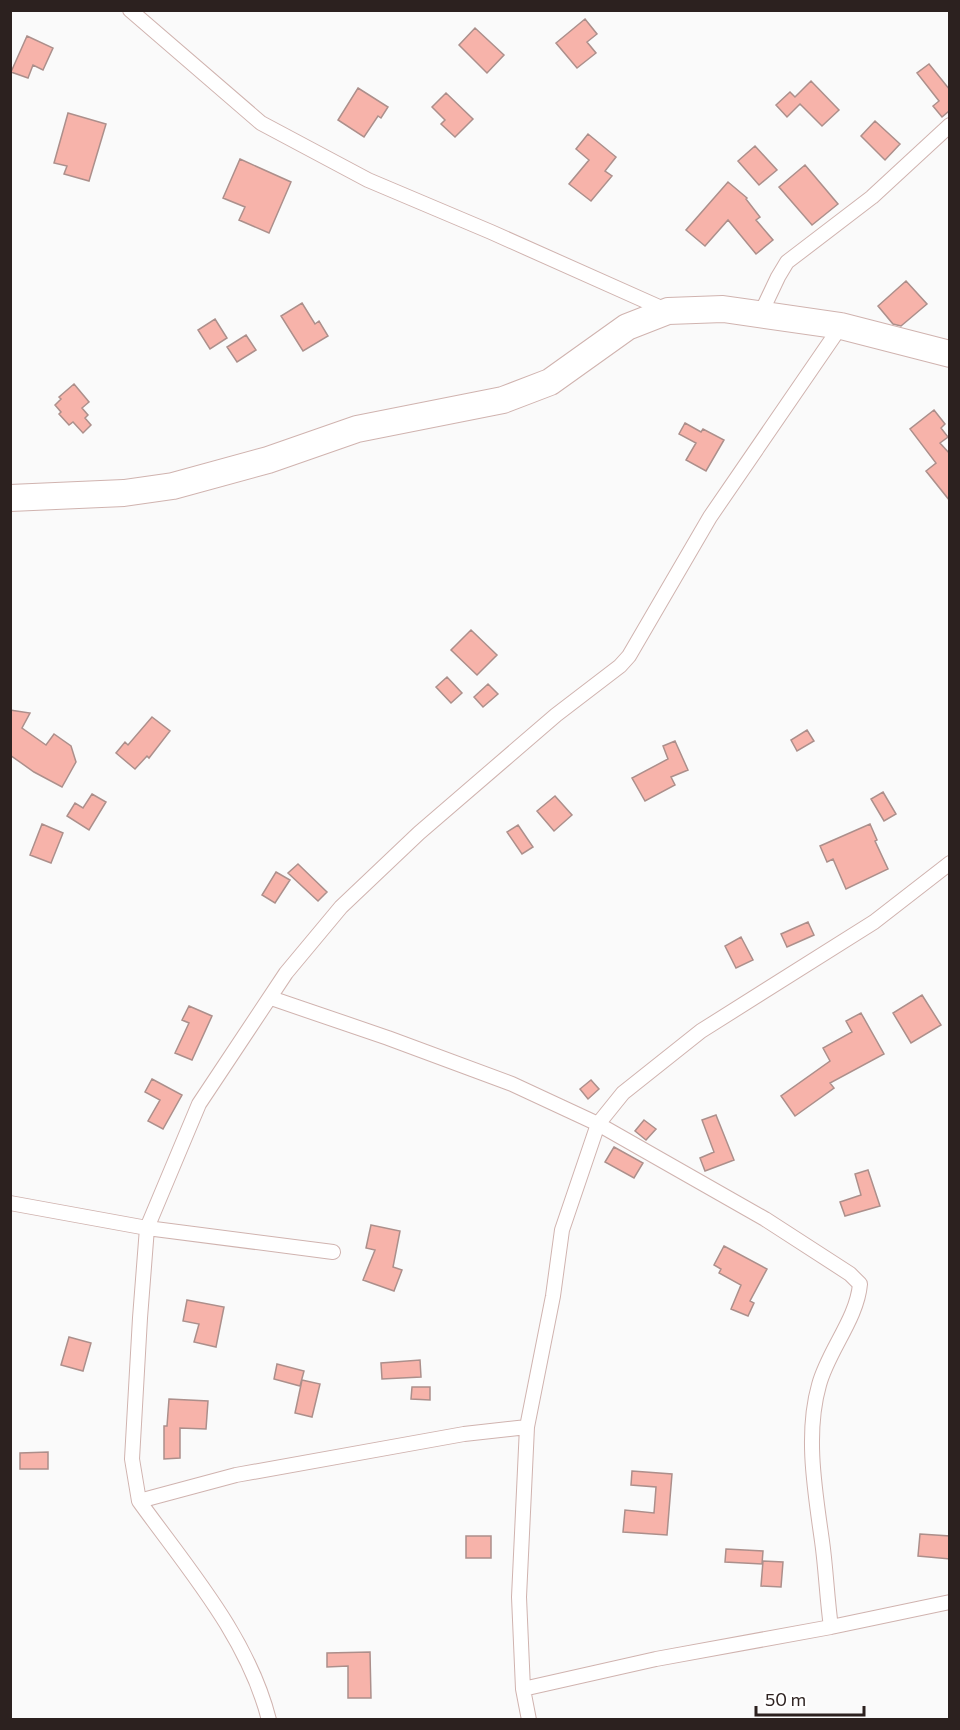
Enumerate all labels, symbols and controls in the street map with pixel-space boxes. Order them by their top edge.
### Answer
scale bar [756,1679,864,1717]
text: 50 m [765,1688,806,1710]

